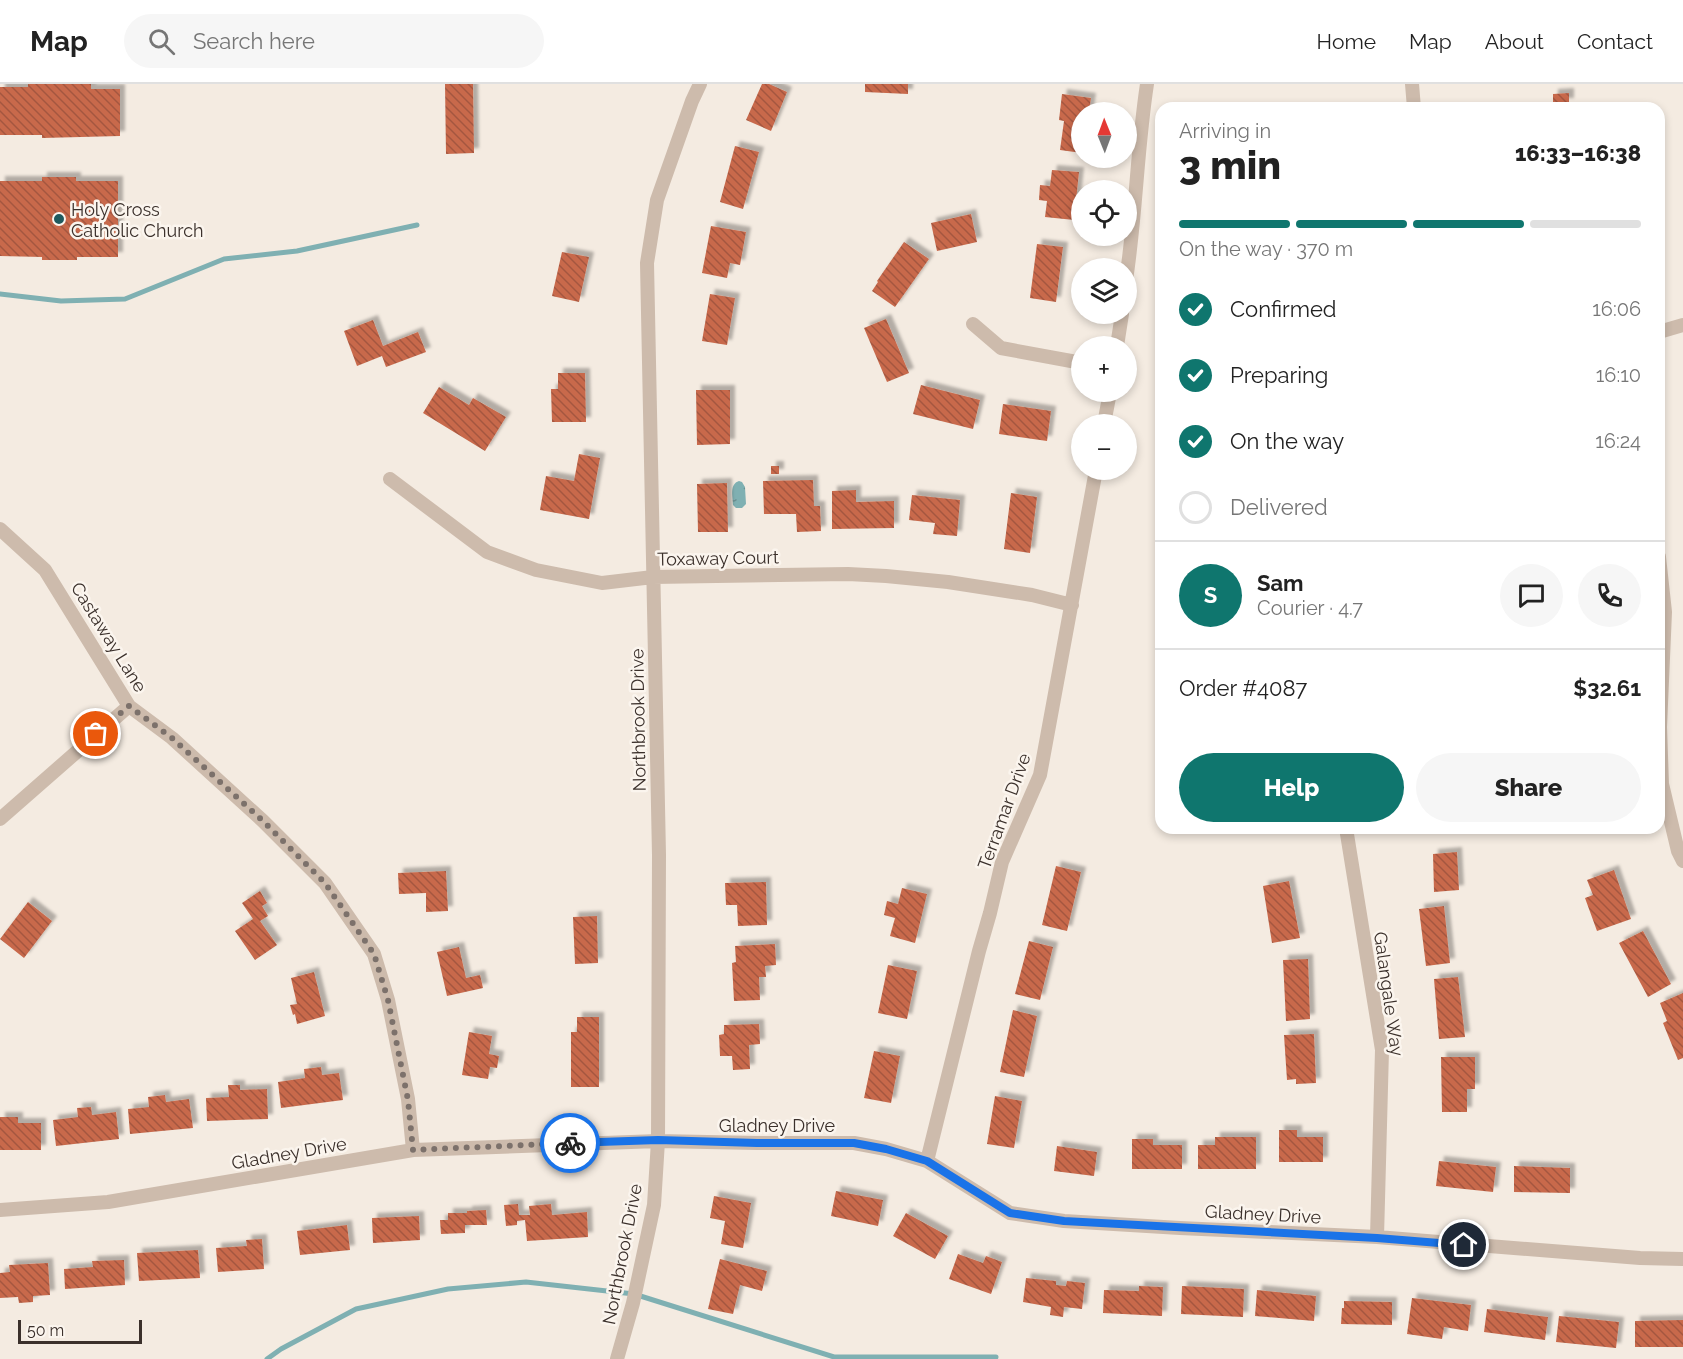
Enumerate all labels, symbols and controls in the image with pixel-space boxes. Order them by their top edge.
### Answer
search box [124,14,544,68]
text: Map [30,25,88,58]
icon: search [145,25,178,58]
text: Search here [193,28,315,54]
text: Home [1317,29,1376,54]
text: Map [1409,29,1452,54]
text: About [1485,29,1544,54]
text: Contact [1577,29,1653,54]
north arrow [1071,102,1137,168]
map controls [1071,102,1137,480]
text: Arriving in [1179,119,1271,143]
text: 16:33–16:38 [1515,140,1641,166]
text: 3 min [1179,142,1281,188]
button: locate [1071,180,1137,246]
place label: Holy Cross Catholic Church [71,199,204,241]
marker: Holy Cross Catholic Church [52,212,66,226]
text: On the way · 370 m [1179,237,1353,261]
button: layers [1071,258,1137,324]
icon: check [1179,293,1212,326]
text: Confirmed [1230,296,1337,322]
text: 16:06 [1592,297,1641,321]
button: + [1071,336,1137,402]
icon: check [1179,359,1212,392]
text: Preparing [1230,362,1328,388]
text: 16:10 [1596,363,1641,387]
button: − [1071,414,1137,480]
icon: check [1179,425,1212,458]
text: On the way [1230,428,1344,454]
text: 16:24 [1595,429,1641,453]
text: Delivered [1230,494,1328,520]
street label: Toxaway Court [657,546,779,570]
button: chat [1500,564,1563,627]
button: phone [1578,564,1641,627]
text: Sam [1257,570,1304,596]
street label: Castaway Lane [67,578,151,696]
text: S [1204,582,1217,608]
text: Courier · 4.7 [1257,596,1363,620]
street label: Northbrook Drive [626,648,650,792]
text: Order #4087 [1179,675,1307,701]
text: $32.61 [1573,675,1641,701]
pin [70,708,121,759]
icon: bag [79,717,112,750]
street label: Terramar Drive [973,750,1035,872]
button: Help [1179,753,1404,822]
button: Share [1416,753,1641,822]
street label: Galangale Way [1370,930,1408,1058]
courier [540,1113,600,1173]
street label: Gladney Drive [719,1115,836,1136]
icon: bike [554,1127,587,1160]
street label: Gladney Drive [230,1132,349,1173]
street label: Northbrook Drive [598,1181,646,1326]
street label: Gladney Drive [1204,1200,1322,1228]
pin [1438,1219,1489,1270]
icon: home [1447,1228,1480,1261]
scale bar [18,1317,142,1344]
text: 50 m [27,1321,64,1340]

